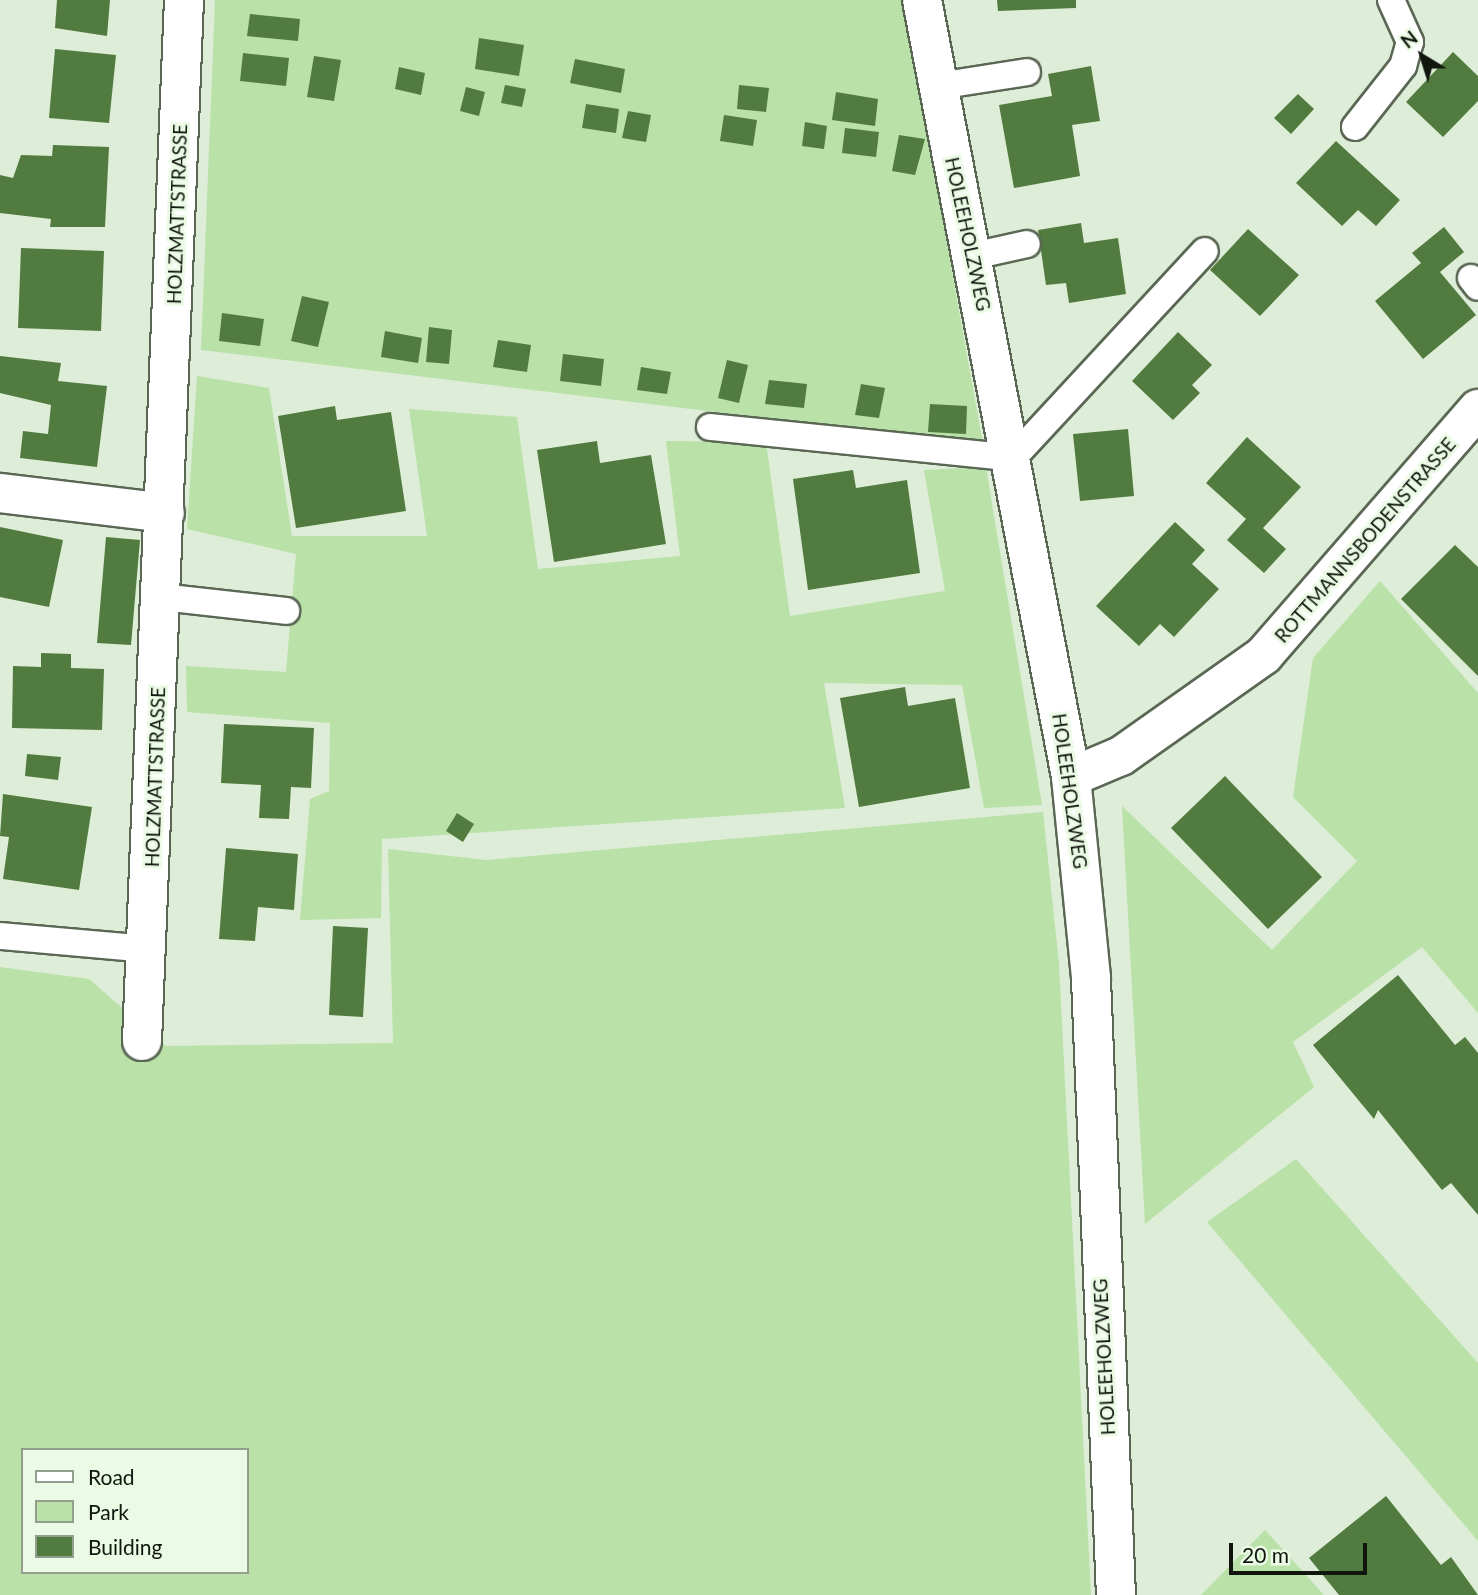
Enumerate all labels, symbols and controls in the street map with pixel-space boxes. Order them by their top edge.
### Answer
north arrow [1387,21,1457,91]
text: N [1396,25,1422,53]
street label: HOLZMATTSTRASSE [162,123,192,305]
street label: HOLEEHOLZWEG [941,155,995,313]
street label: ROTTMANNSBODENSTRASSE [1270,433,1460,647]
street label: HOLZMATTSTRASSE [140,686,170,868]
street label: HOLEEHOLZWEG [1048,712,1092,870]
street label: HOLEEHOLZWEG [1089,1278,1119,1436]
legend [21,1448,248,1574]
text: Road [88,1464,135,1489]
text: Park [88,1499,129,1524]
scale bar [1233,1528,1371,1572]
text: Building [88,1534,163,1559]
text: 20 m [1242,1542,1289,1567]

